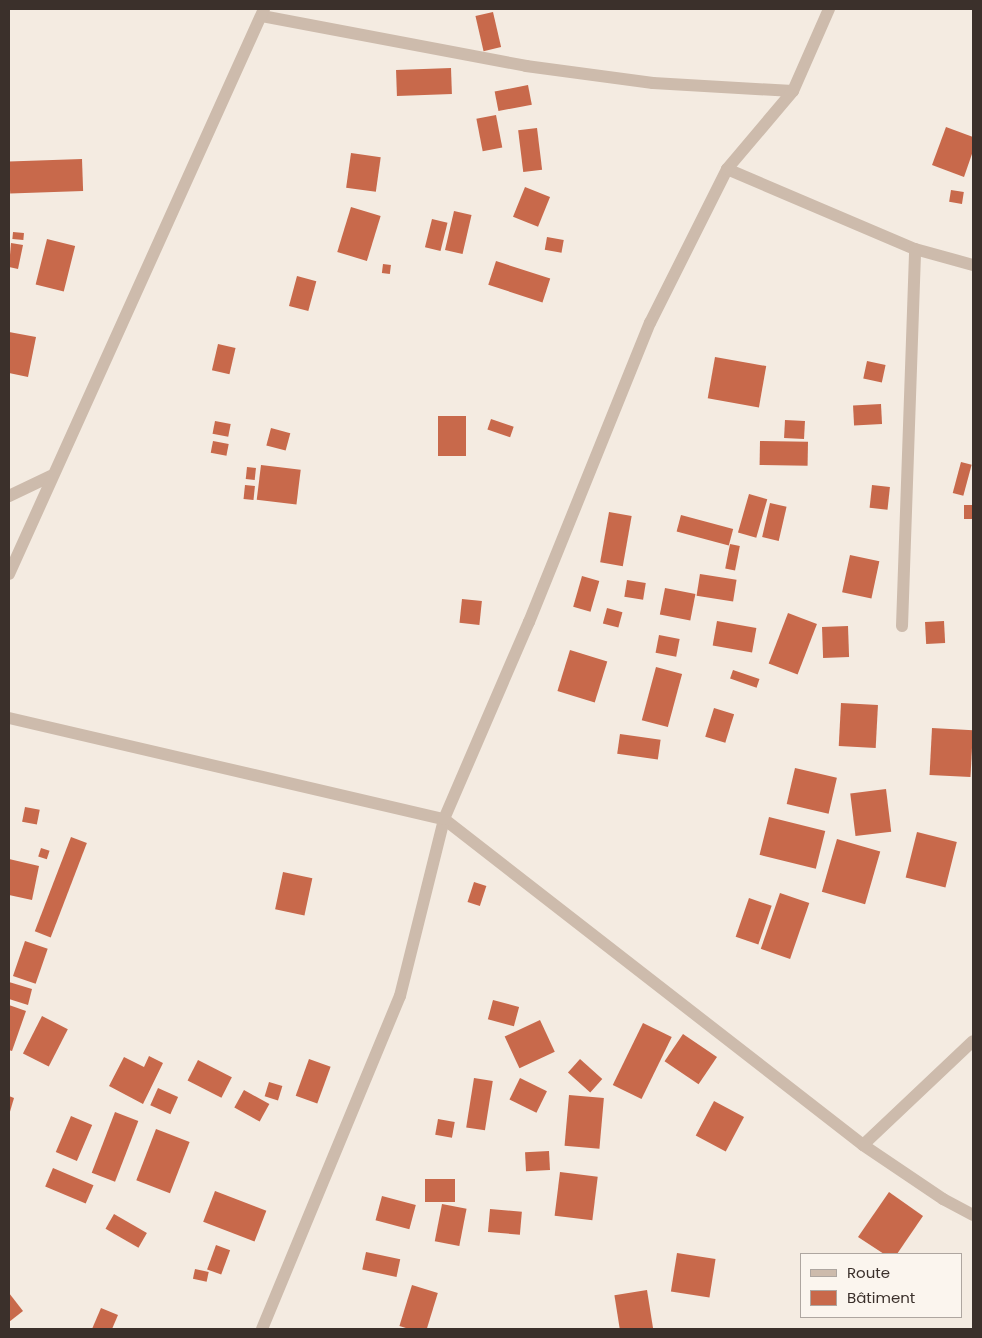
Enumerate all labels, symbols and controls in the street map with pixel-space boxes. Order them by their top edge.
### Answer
legend [800,1253,962,1318]
text: Route [847,1262,890,1283]
text: Bâtiment [847,1287,915,1308]

